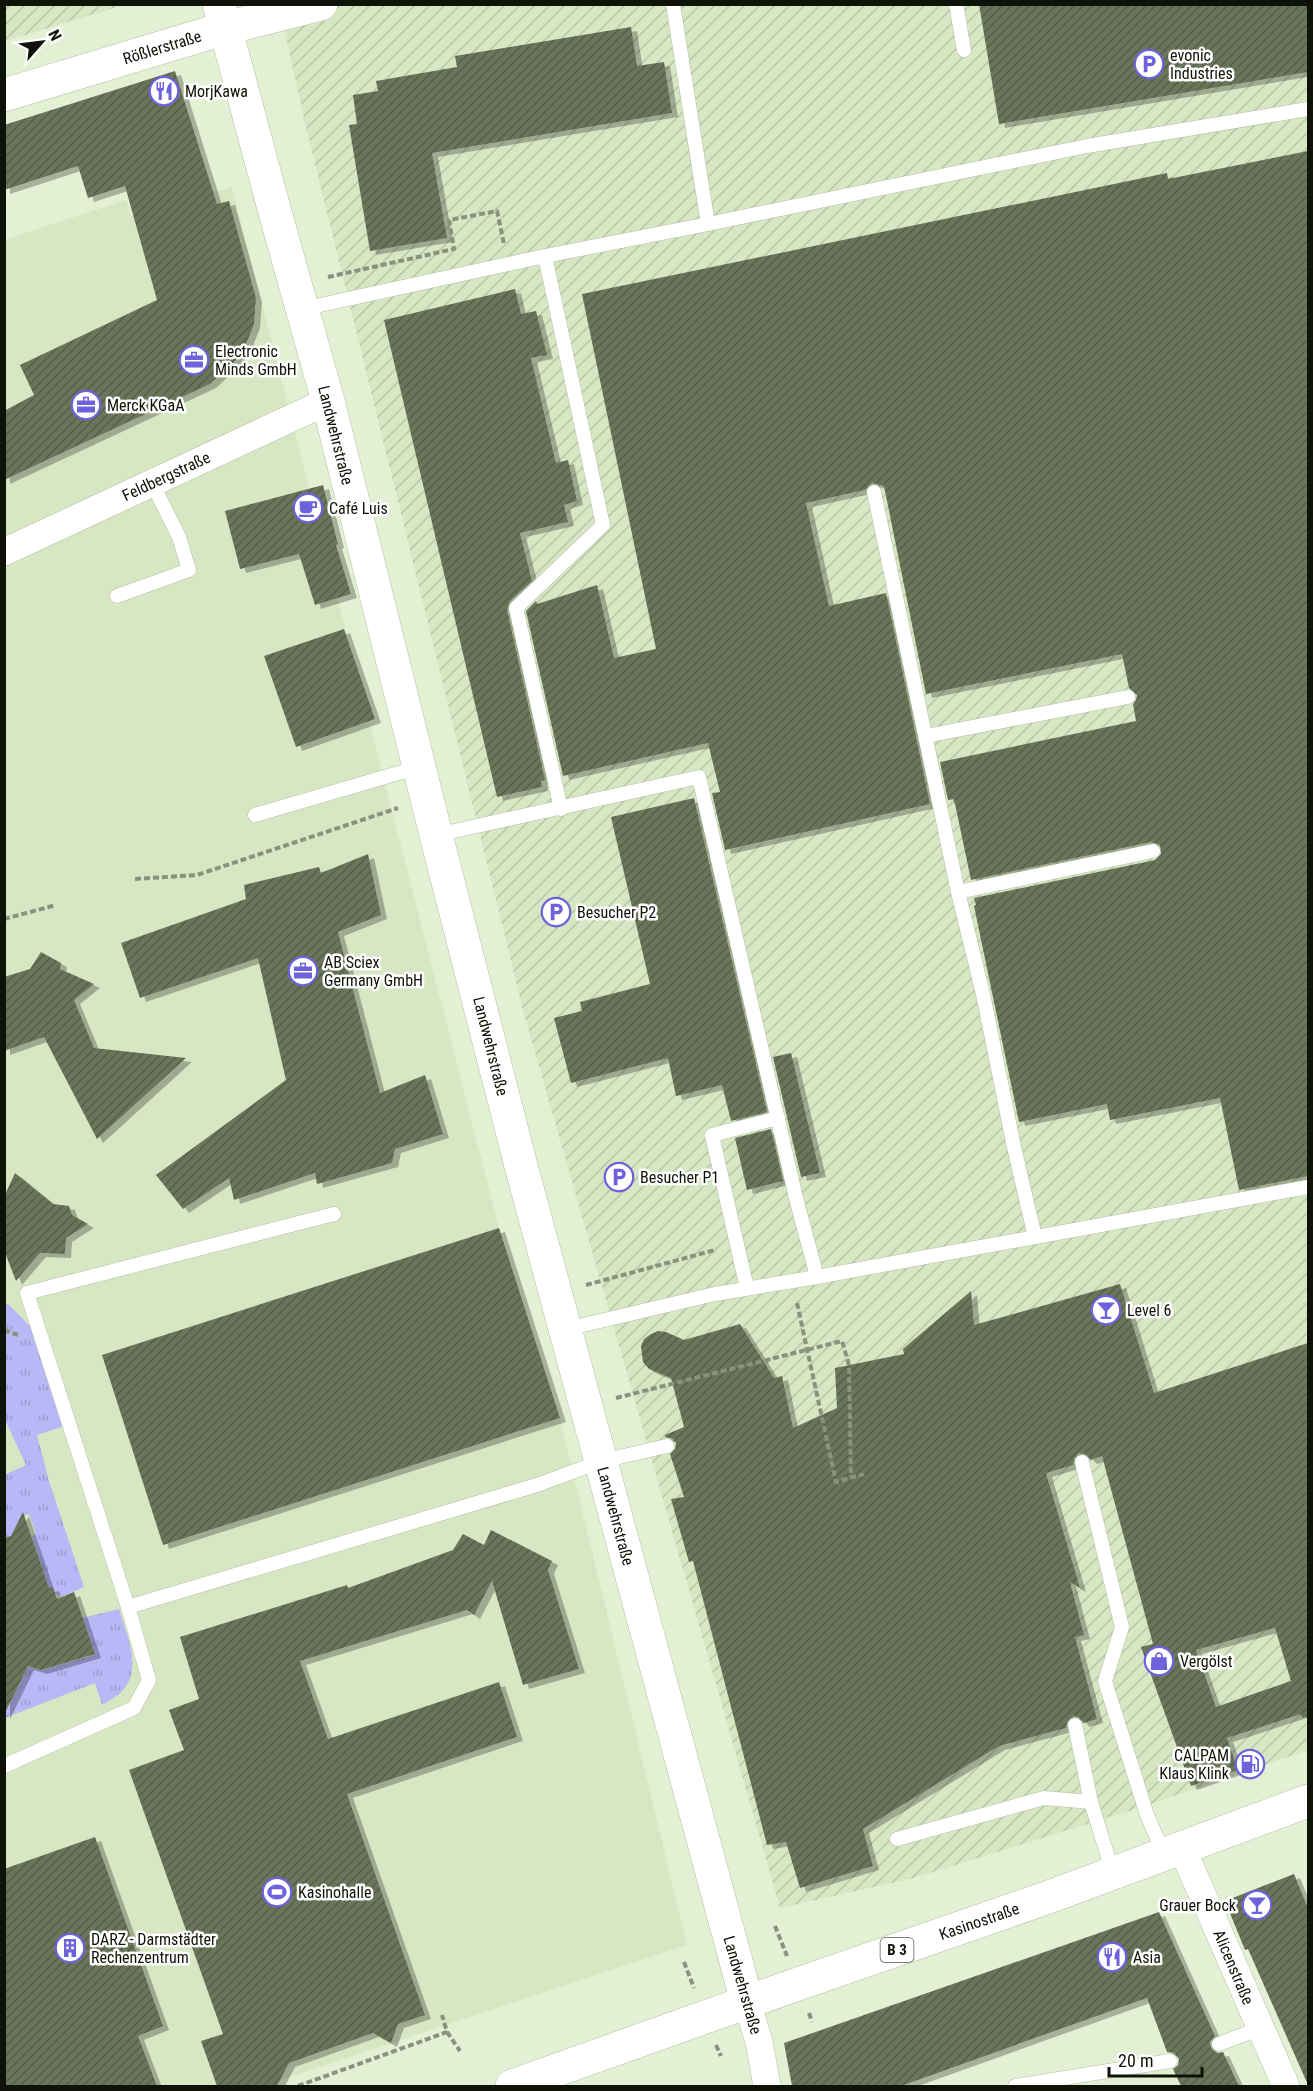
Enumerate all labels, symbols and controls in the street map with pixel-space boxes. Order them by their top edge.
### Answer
north arrow [12,12,72,72]
text: N [44,26,65,44]
street label: Rößlerstraße [121,27,204,68]
place label: evonic Industries [1170,46,1233,83]
parking icon: evonic Industries [1133,48,1165,80]
restaurant icon: MorjKawa [148,75,180,107]
place label: MorjKawa [185,82,248,101]
place label: Electronic Minds GmbH [215,342,297,379]
office icon: Electronic Minds GmbH [178,344,210,376]
street label: Landwehrstraße [314,384,357,487]
office icon: Merck KGaA [70,389,102,421]
place label: Merck KGaA [107,396,184,415]
street label: Feldbergstraße [119,448,213,505]
cafe icon: Café Luis [292,492,324,524]
place label: Café Luis [329,499,388,518]
parking icon: Besucher P2 [540,896,572,928]
place label: Besucher P2 [577,903,656,922]
place label: AB Sciex Germany GmbH [324,953,423,990]
office icon: AB Sciex Germany GmbH [287,955,319,987]
street label: Landwehrstraße [469,995,512,1098]
parking icon: Besucher P1 [603,1161,635,1193]
place label: Besucher P1 [640,1168,719,1187]
bar icon: Level 6 [1090,1294,1122,1326]
place label: Level 6 [1127,1301,1172,1320]
street label: Landwehrstraße [593,1465,638,1568]
shop icon: Vergölst [1143,1645,1175,1677]
place label: Vergölst [1180,1652,1233,1671]
place label: CALPAM Klaus Klink [1159,1746,1230,1783]
fuel station icon: CALPAM Klaus Klink [1234,1748,1266,1780]
sports icon: Kasinohalle [261,1876,293,1908]
place label: Kasinohalle [298,1883,371,1902]
bar icon: Grauer Bock [1241,1889,1273,1921]
place label: Grauer Bock [1159,1896,1237,1915]
street label: Kasinostraße [937,1899,1022,1944]
street label: Alicenstraße [1209,1927,1258,2007]
place label: DARZ - Darmstädter Rechenzentrum [91,1930,216,1967]
building icon: DARZ - Darmstädter Rechenzentrum [54,1932,86,1964]
street label: Landwehrstraße [719,1934,766,2037]
road number: B 3 [880,1938,914,1962]
restaurant icon: Asia [1096,1941,1128,1973]
place label: Asia [1133,1948,1161,1967]
scale bar [1109,2040,1202,2078]
text: 20 m [1118,2050,1153,2071]

